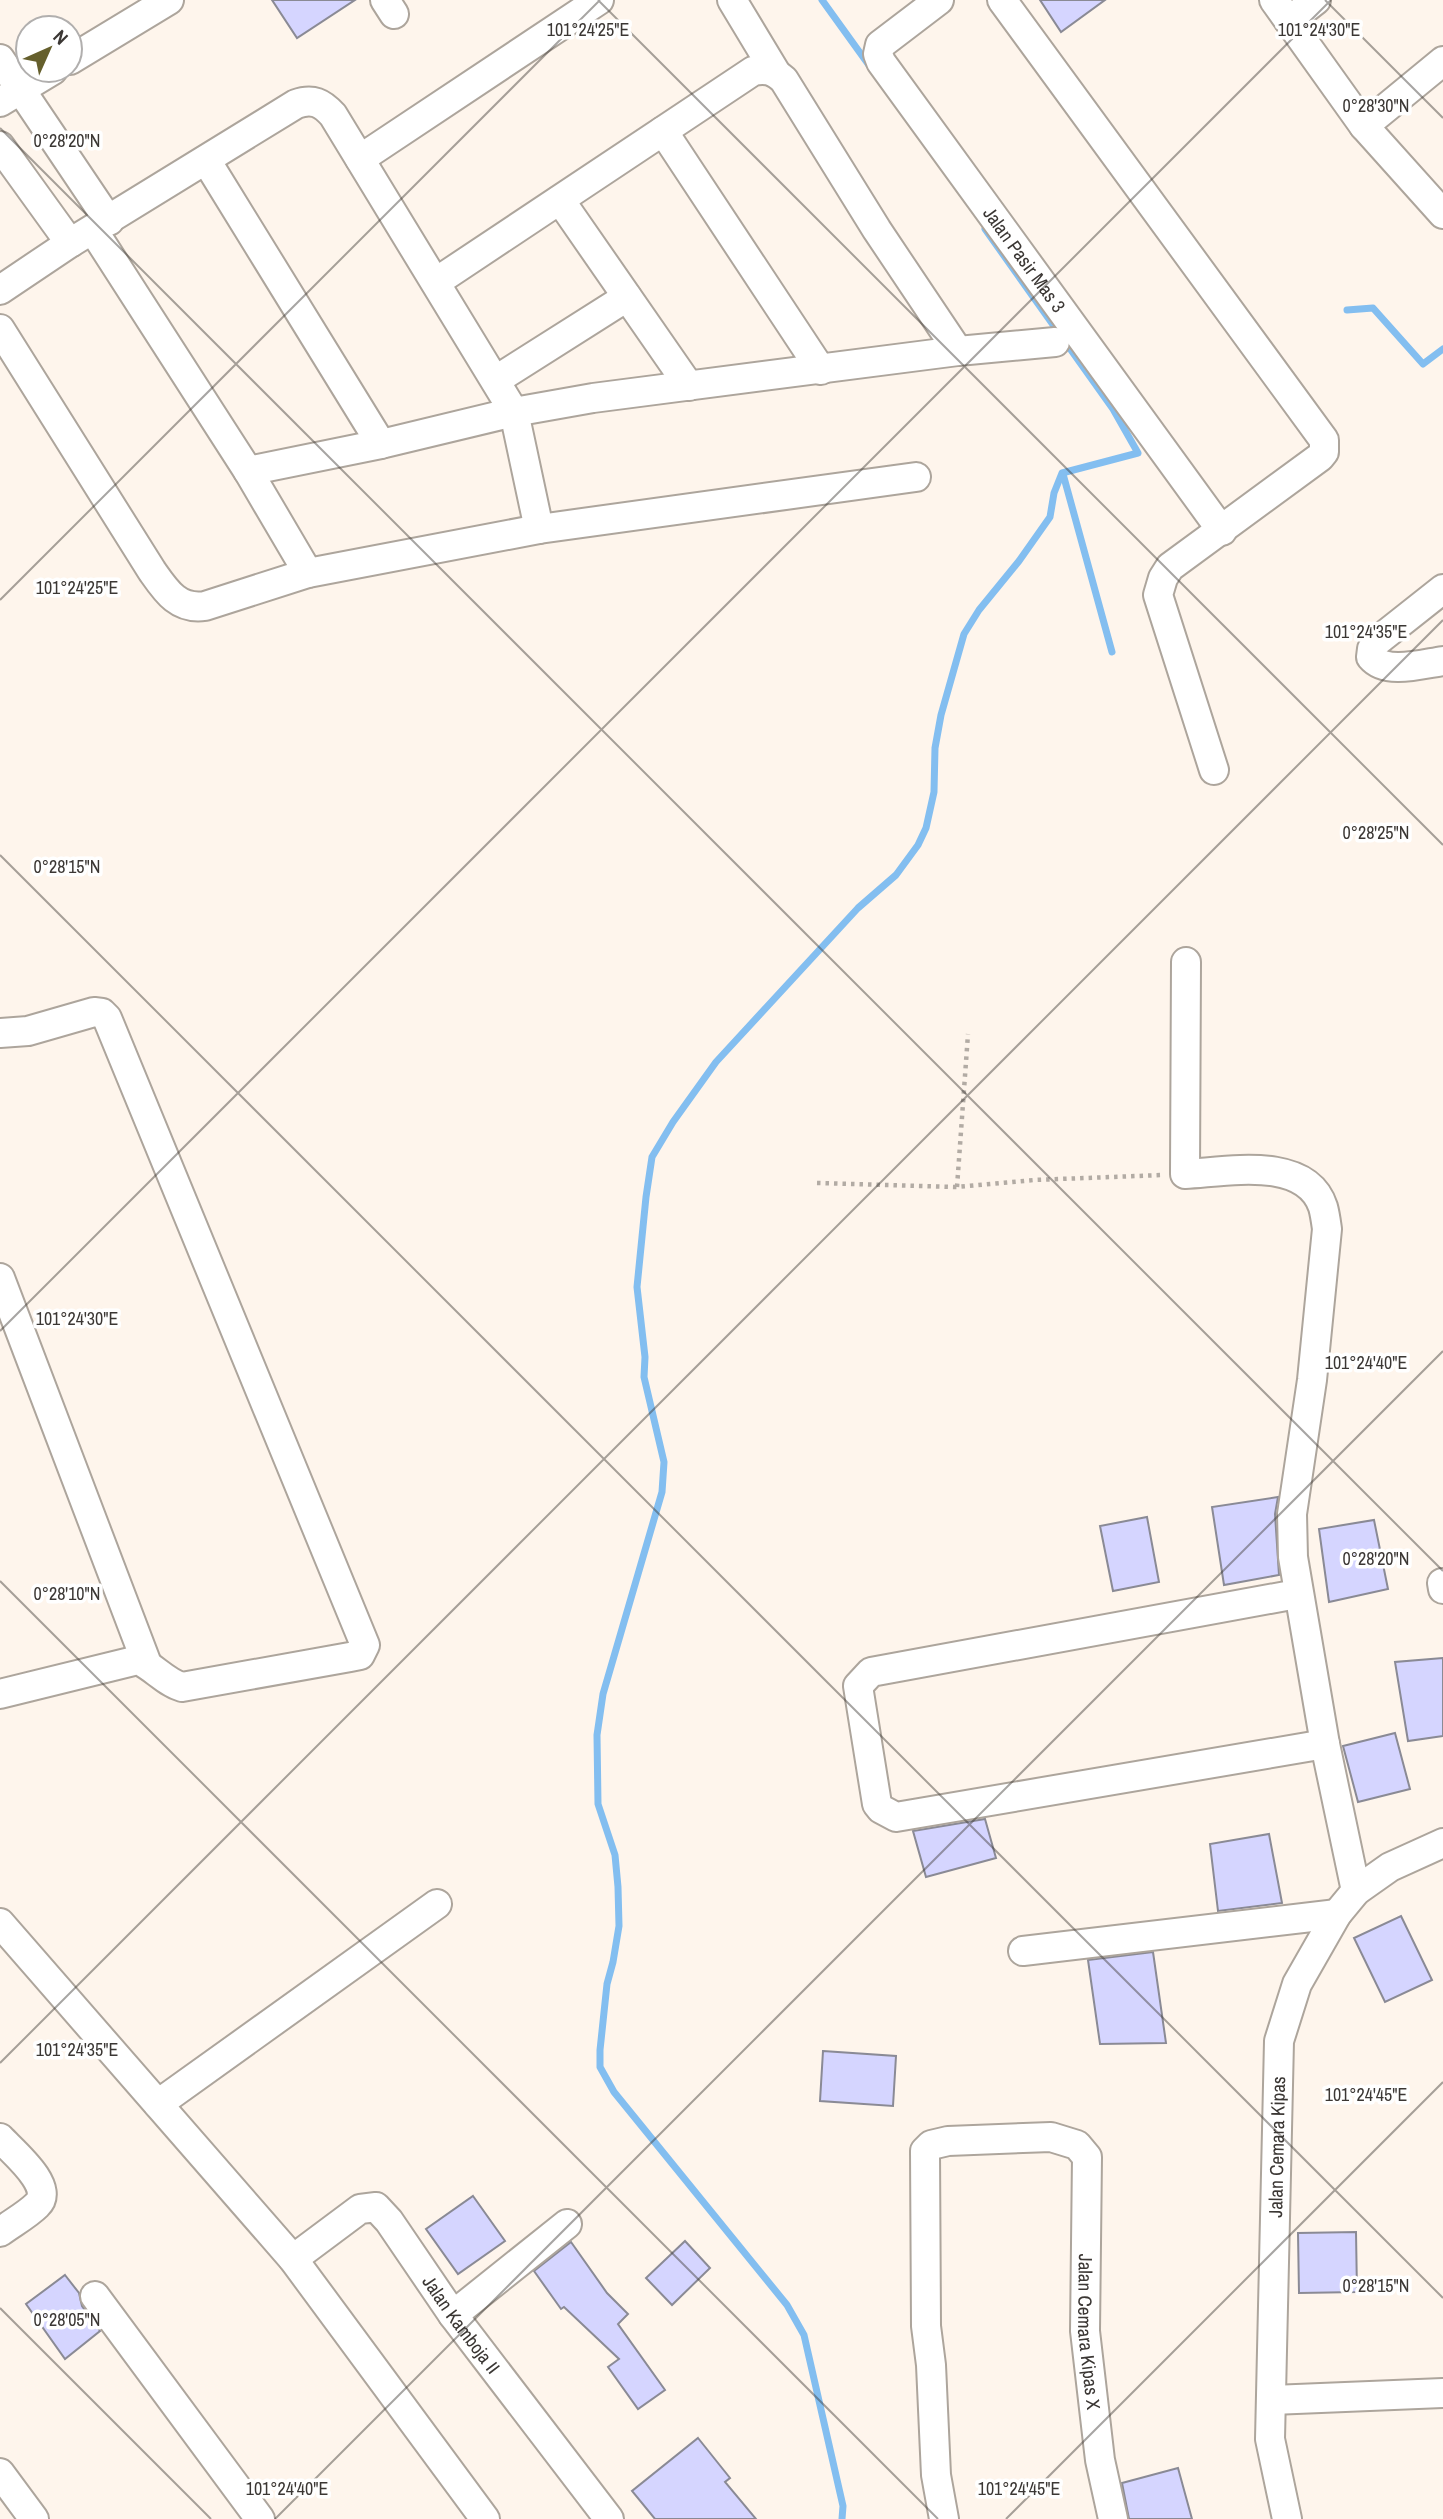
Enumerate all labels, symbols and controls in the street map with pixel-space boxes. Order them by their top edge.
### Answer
north arrow [14,14,84,84]
text: 101°24'25"E [547,17,629,42]
text: 101°24'30"E [1278,17,1360,42]
text: N [48,24,74,50]
text: 0°28'30"N [1343,93,1409,118]
text: 0°28'20"N [34,128,100,153]
street label: Jalan Pasir Mas 3 [977,201,1072,318]
text: 101°24'25"E [36,575,118,600]
text: 101°24'35"E [1325,619,1407,644]
text: 0°28'25"N [1343,820,1409,845]
text: 0°28'15"N [34,854,100,879]
text: 101°24'30"E [36,1306,118,1331]
text: 101°24'40"E [1325,1350,1407,1375]
text: 0°28'20"N [1343,1546,1409,1571]
text: 0°28'10"N [34,1581,100,1606]
text: 101°24'35"E [36,2037,118,2062]
street label: Jalan Cemara Kipas [1262,2076,1291,2218]
text: 101°24'45"E [1325,2082,1407,2107]
street label: Jalan Cemara Kipas X [1072,2254,1107,2412]
street label: Jalan Kamboja II [417,2270,506,2379]
text: 0°28'15"N [1343,2273,1409,2298]
text: 0°28'05"N [34,2307,100,2332]
text: 101°24'40"E [246,2476,328,2501]
text: 101°24'45"E [978,2476,1060,2501]

